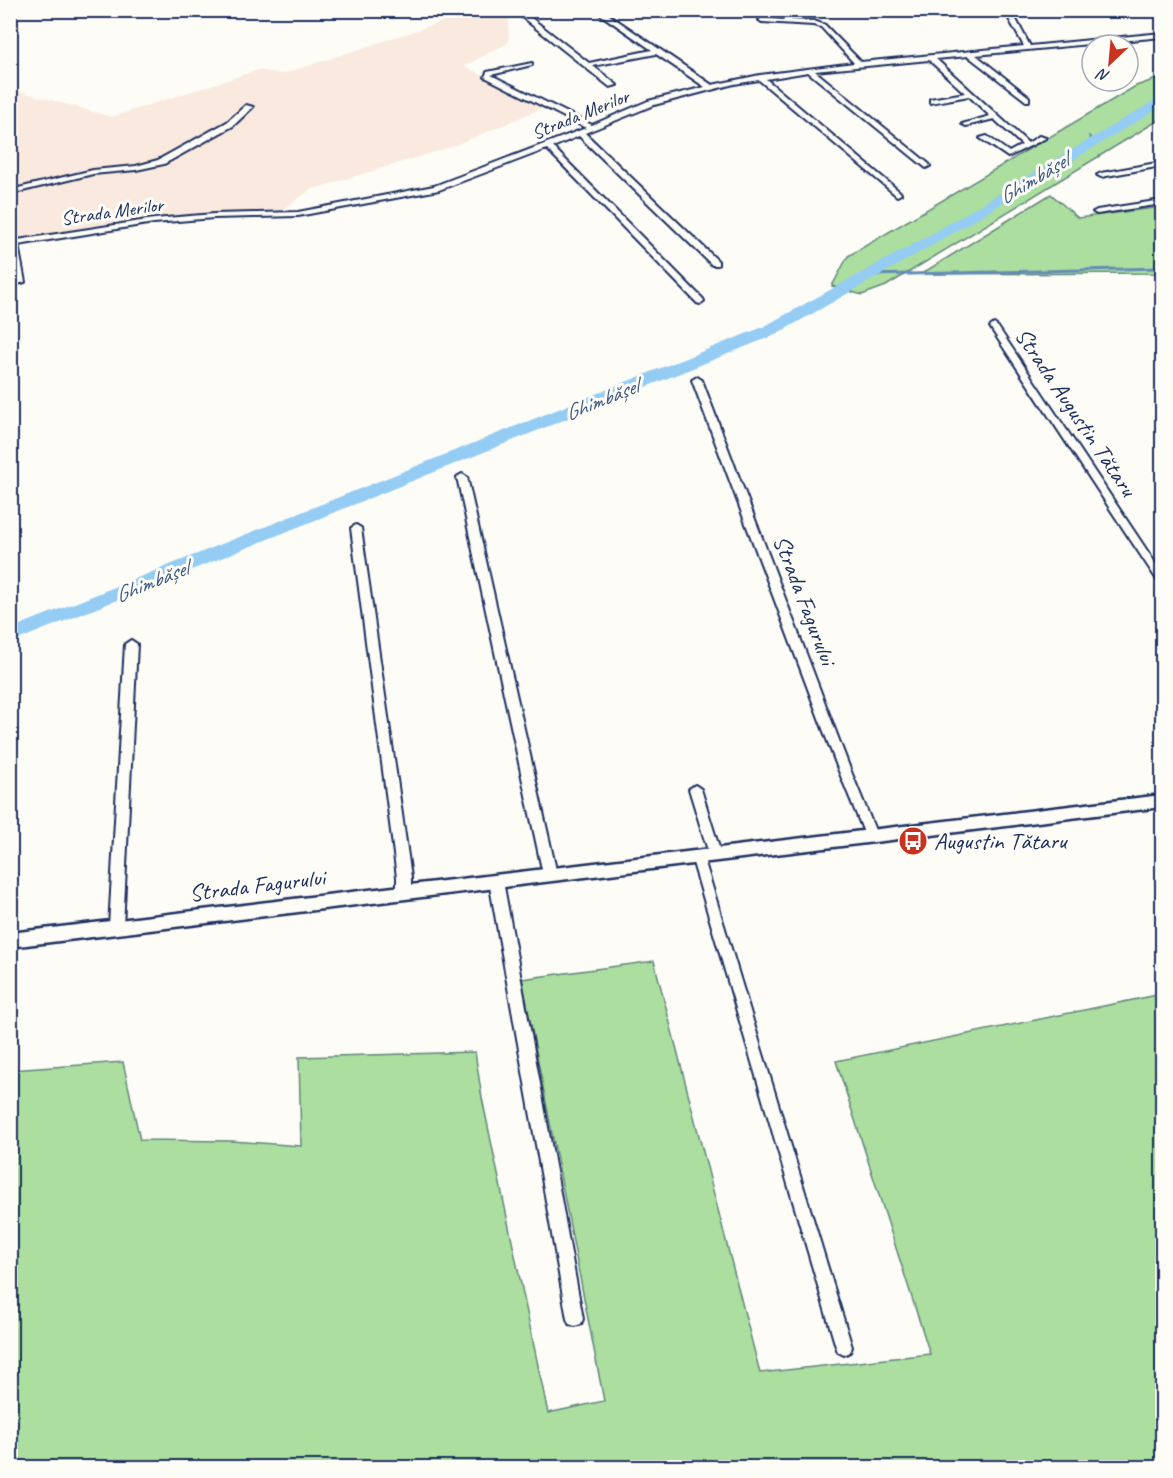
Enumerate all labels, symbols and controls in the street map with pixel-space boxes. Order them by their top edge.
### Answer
north arrow [1080,33,1140,93]
text: N [1092,63,1113,87]
street label: Strada Merilor [528,83,634,145]
water label: Ghimbășel [994,143,1080,211]
street label: Strada Merilor [59,192,167,231]
street label: Strada Augustin Tătaru [1008,322,1145,504]
water label: Ghimbășel [561,370,649,427]
street label: Strada Fagurului [767,531,844,671]
water label: Ghimbășel [111,552,199,609]
bus stop icon: Augustin Tătaru [897,825,929,857]
place label: Augustin Tătaru [934,826,1069,856]
street label: Strada Fagurului [187,861,329,908]

